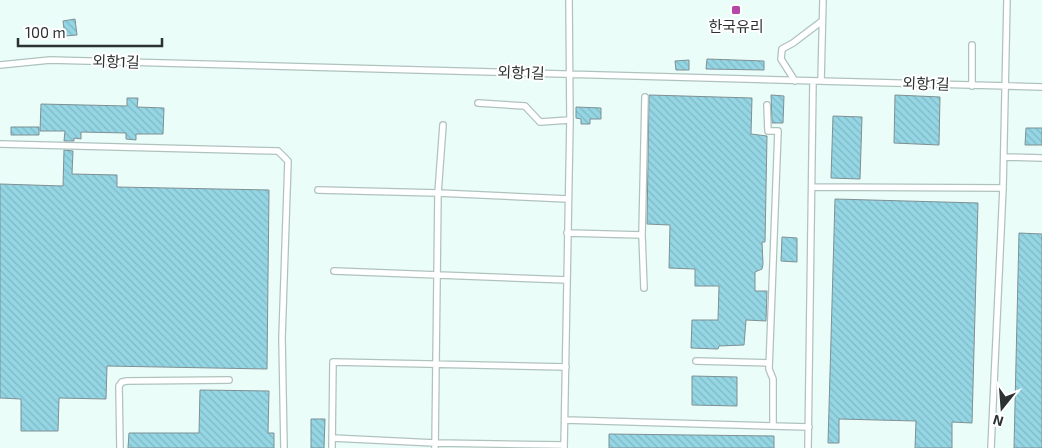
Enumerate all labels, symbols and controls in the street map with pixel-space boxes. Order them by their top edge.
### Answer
marker: 한국유리 [730,4,742,16]
scale bar [18,15,161,47]
place label: 한국유리 [708,17,764,35]
text: 100 m [25,23,66,41]
street label: 외항1길 [92,51,140,71]
street label: 외항1길 [497,62,545,82]
street label: 외항1길 [902,73,950,93]
north arrow [977,383,1027,433]
text: N [991,411,1005,431]

